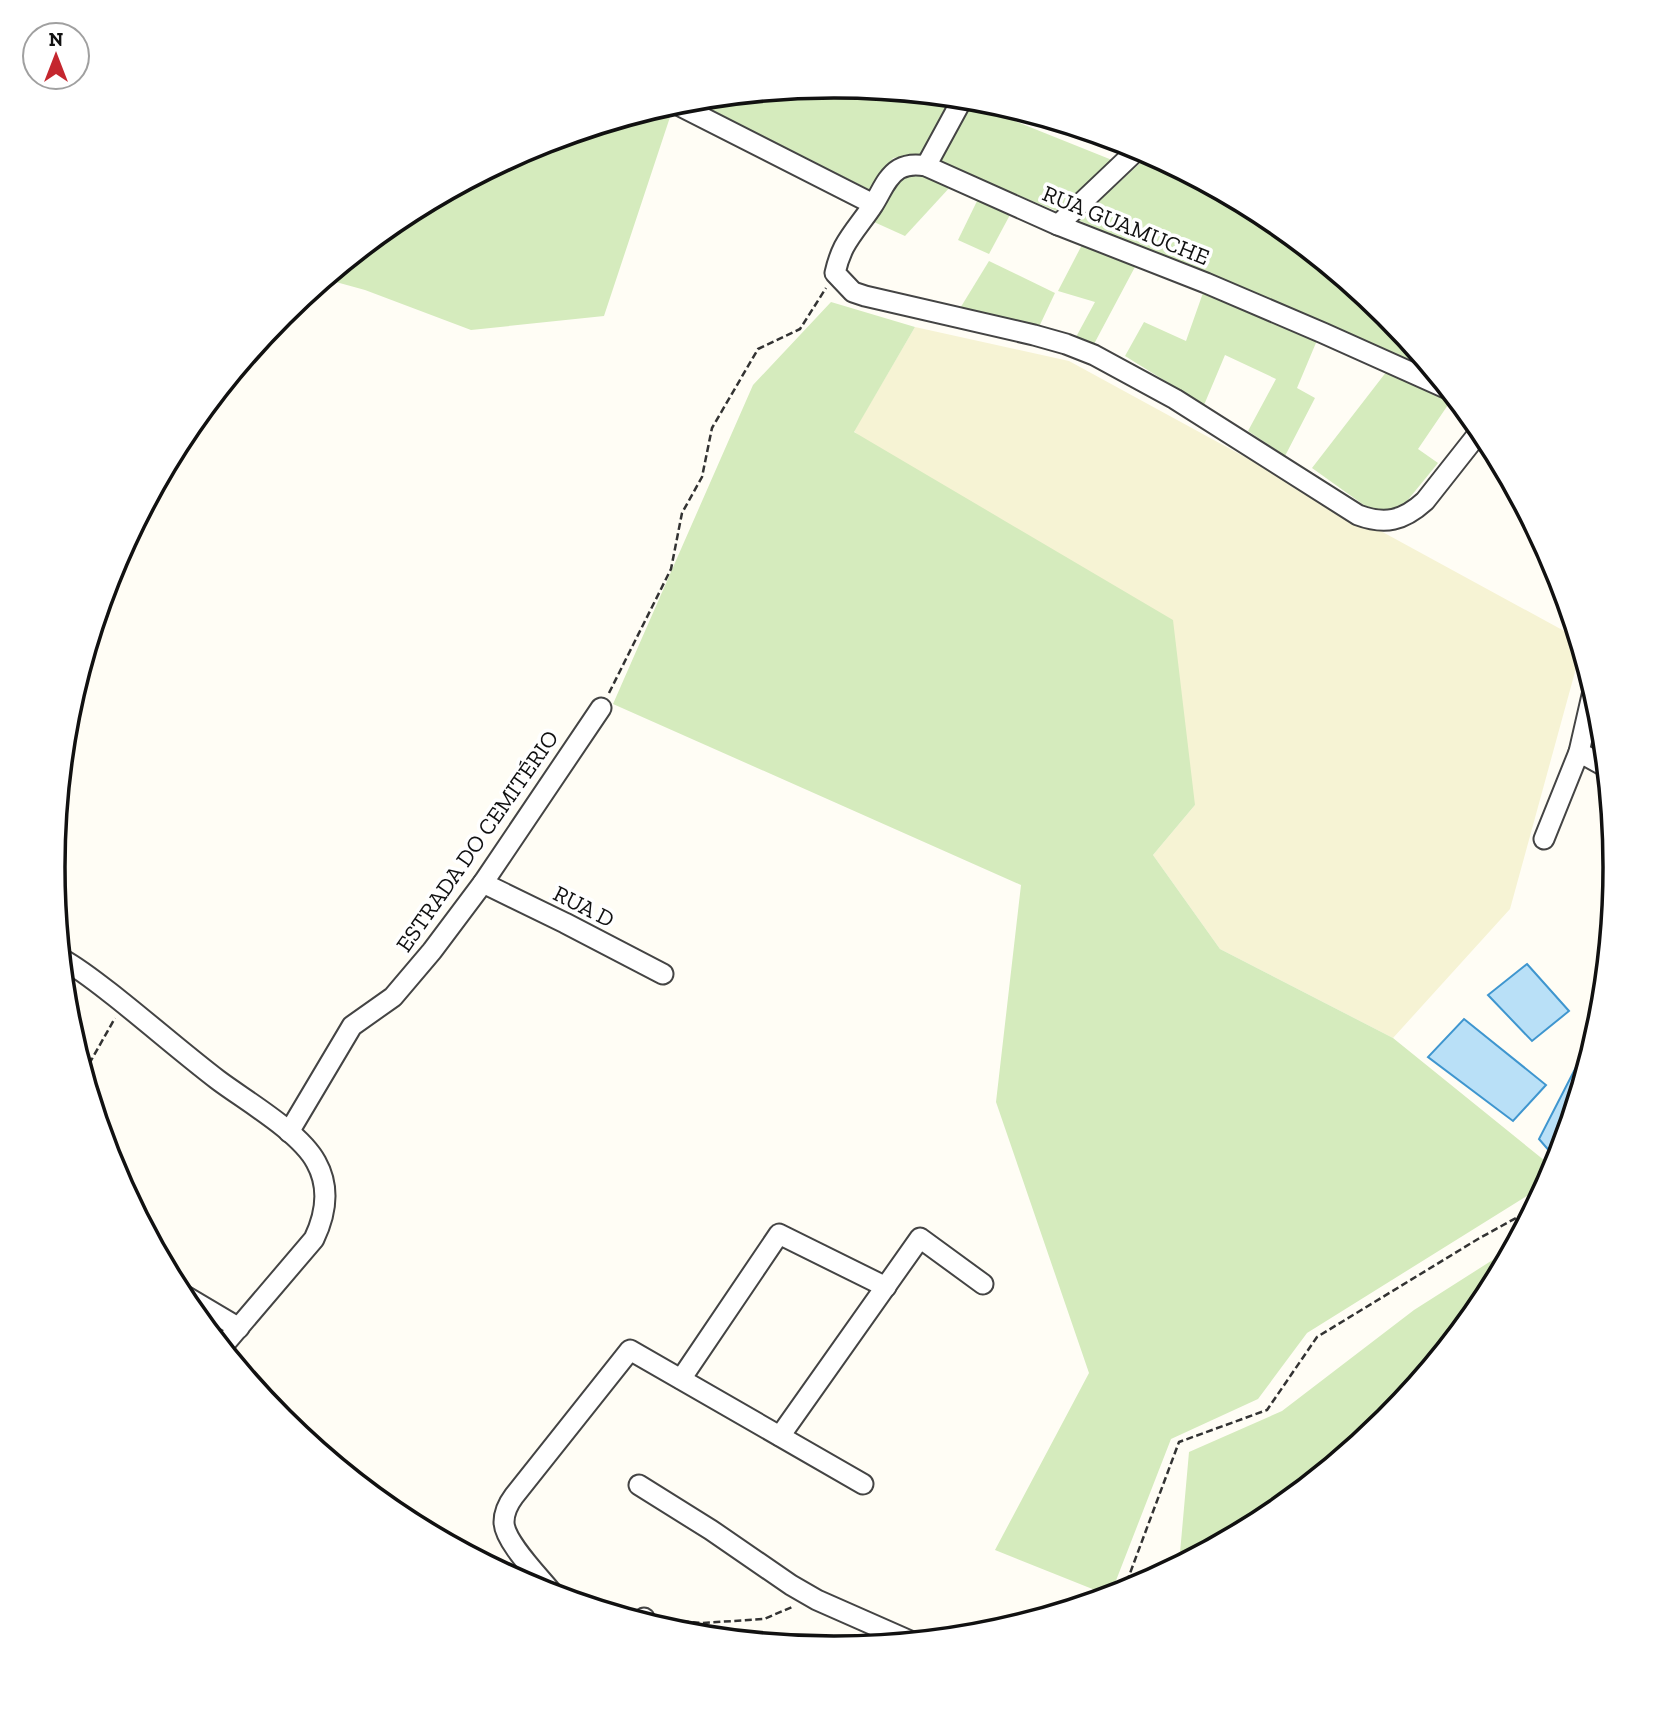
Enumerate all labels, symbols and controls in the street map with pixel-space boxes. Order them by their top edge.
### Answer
north arrow [21,21,91,91]
text: N [49,28,63,51]
street label: RUA GUAMUCHE [1038,179,1214,271]
street label: ESTRADA DO CEMITÉRIO [390,725,564,957]
street label: RUA D [549,879,619,933]

